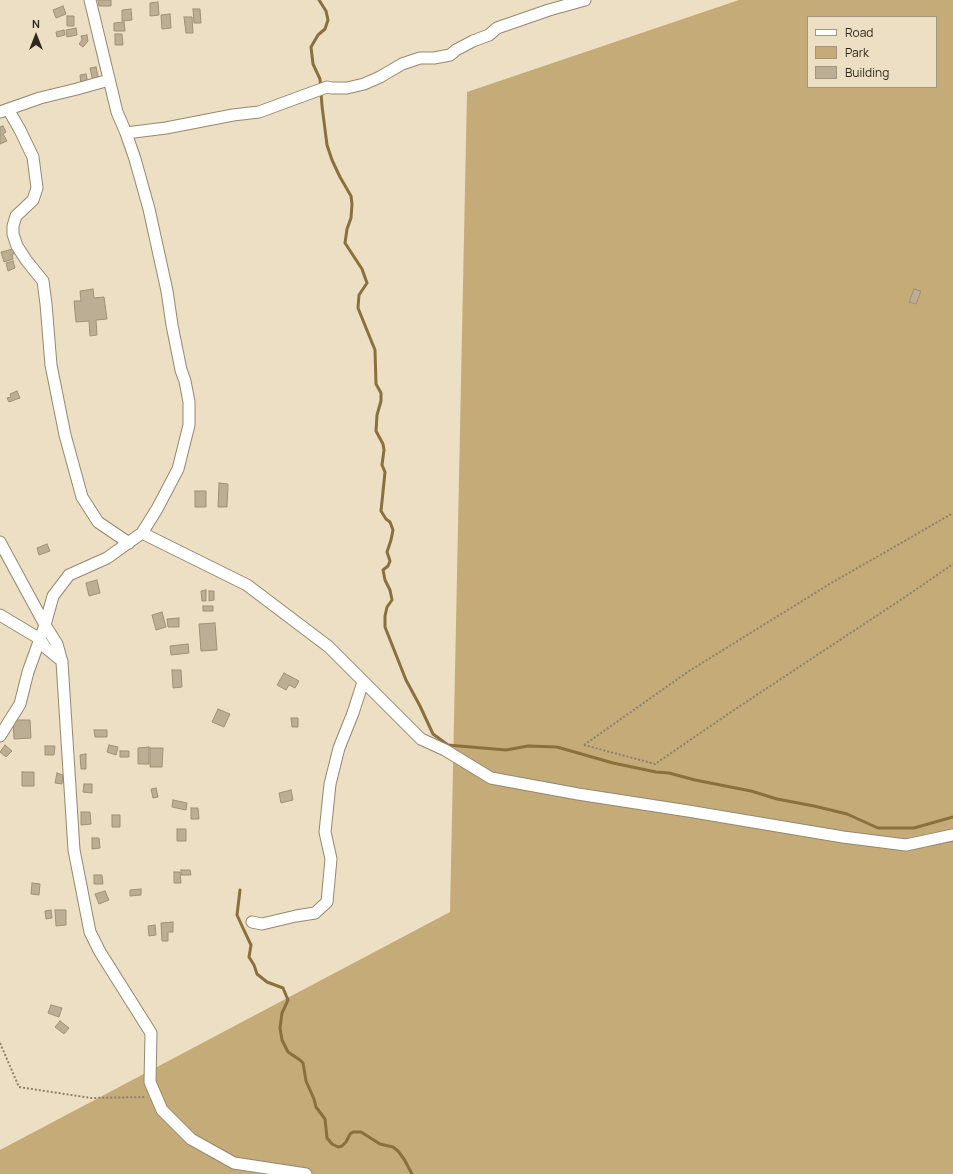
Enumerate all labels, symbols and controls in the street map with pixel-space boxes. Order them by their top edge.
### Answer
north arrow [16,16,56,56]
text: N [32,16,40,31]
legend [807,16,937,88]
text: Road [845,24,873,41]
text: Park [845,44,869,61]
text: Building [845,64,889,81]

